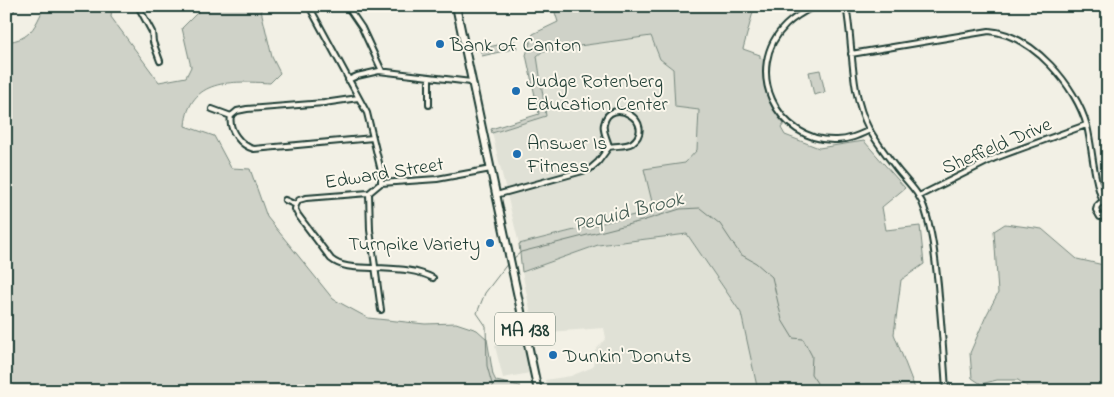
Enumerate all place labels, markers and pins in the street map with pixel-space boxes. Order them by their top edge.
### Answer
place label: Bank of Canton [449,32,581,61]
marker: Bank of Canton [434,38,446,50]
place label: Judge Rotenberg Education Center [526,68,668,120]
marker: Judge Rotenberg Education Center [510,85,522,97]
place label: Answer Is Fitness [526,130,608,182]
marker: Answer Is Fitness [511,148,523,160]
place label: Turnpike Variety [348,231,480,260]
marker: Turnpike Variety [484,237,496,249]
place label: Dunkin' Donuts [562,343,691,372]
marker: Dunkin' Donuts [547,349,559,361]

